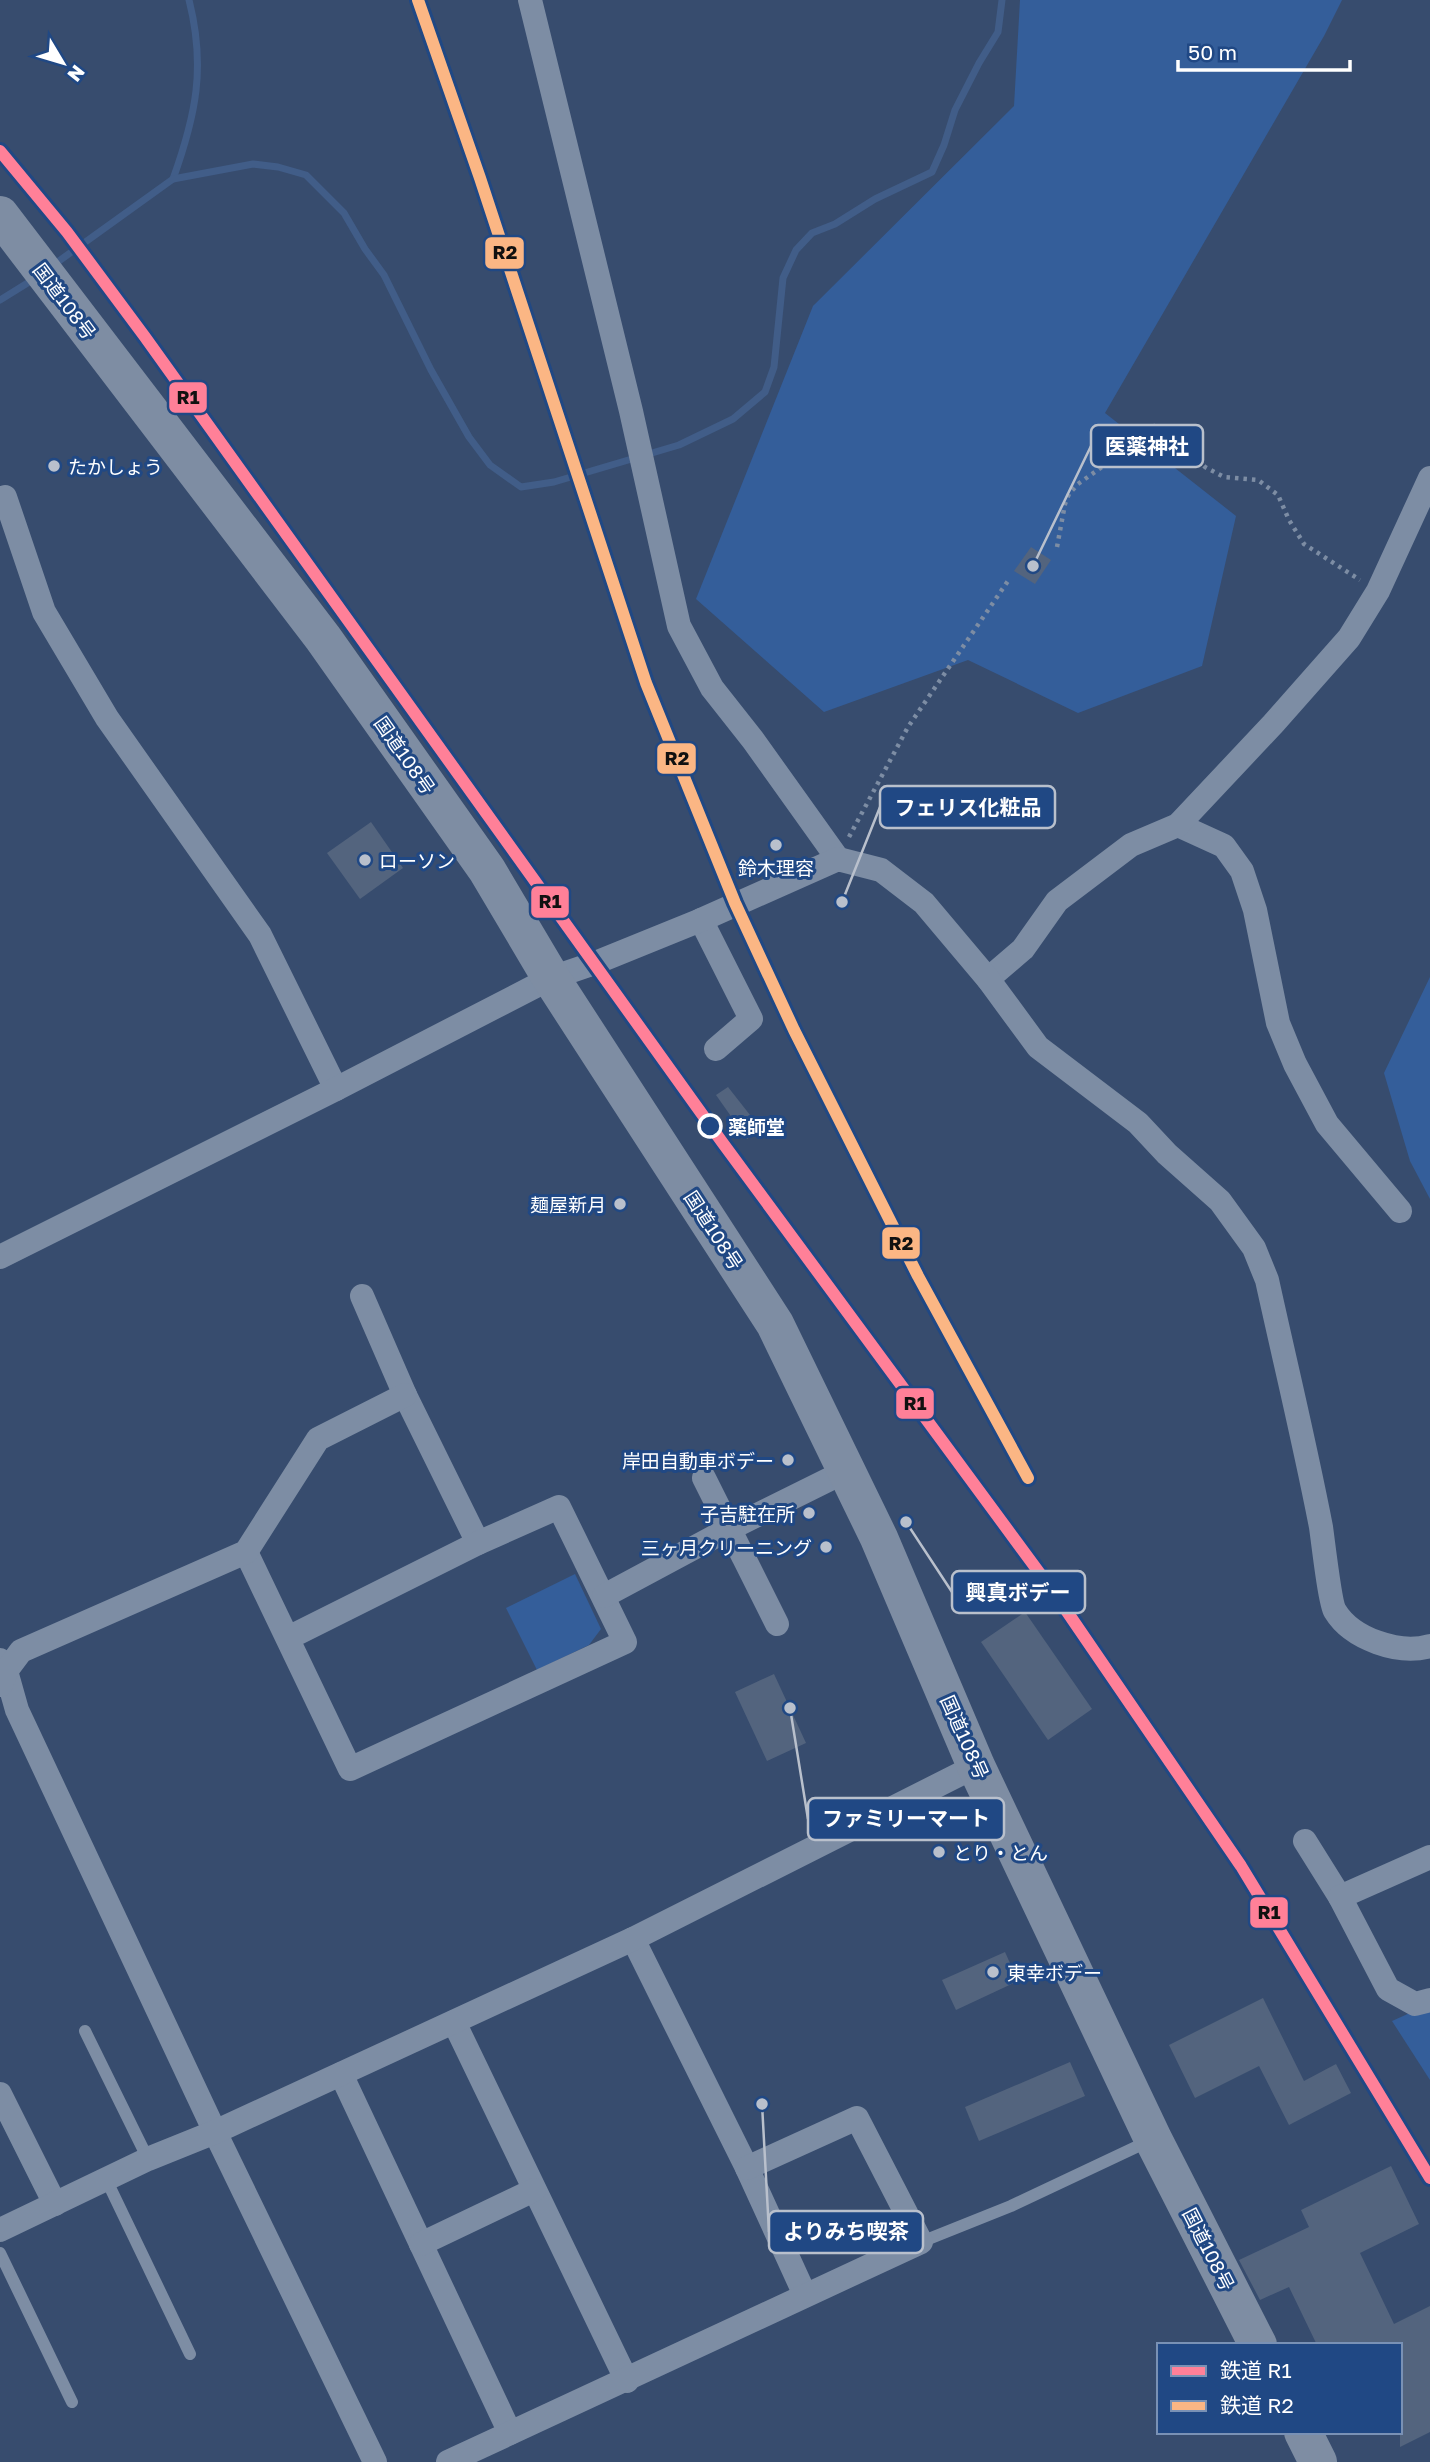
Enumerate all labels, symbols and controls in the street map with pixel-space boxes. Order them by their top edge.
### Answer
north arrow [28,28,98,98]
scale bar [1178,28,1350,72]
text: 50 m [1188,39,1237,65]
text: N [63,61,90,87]
line badge: R2 [484,236,525,270]
text: R2 [493,240,517,263]
street label: 国道108号 [29,258,101,344]
line badge: R1 [168,381,208,414]
text: R1 [177,385,200,408]
callout: 医薬神社 [1091,425,1203,467]
text: 医薬神社 [1105,433,1189,459]
place label: たかしょう [68,455,163,478]
marker: たかしょう [46,458,62,474]
street label: 国道108号 [370,712,440,798]
line badge: R2 [656,742,697,775]
text: R2 [665,746,689,769]
callout: フェリス化粧品 [880,786,1055,828]
text: フェリス化粧品 [895,794,1042,820]
marker: 鈴木理容 [768,837,784,853]
place label: ローソン [379,849,455,872]
marker: ローソン [357,852,373,868]
place label: 鈴木理容 [738,856,814,879]
line badge: R1 [530,885,570,919]
text: R1 [539,889,562,912]
marker: 薬師堂 [698,1114,722,1138]
place label: 薬師堂 [728,1115,785,1138]
street label: 国道108号 [680,1186,748,1274]
place label: 麺屋新月 [530,1193,606,1216]
marker: 麺屋新月 [612,1196,628,1212]
line badge: R2 [881,1226,921,1260]
text: R2 [889,1231,913,1254]
line badge: R1 [895,1387,935,1420]
text: R1 [904,1391,927,1414]
place label: 岸田自動車ボデー [622,1449,774,1472]
marker: 岸田自動車ボデー [780,1452,796,1468]
place label: 子吉駐在所 [700,1502,795,1525]
marker: 子吉駐在所 [801,1505,817,1521]
place label: 三ヶ月クリーニング [641,1536,812,1559]
marker: 三ヶ月クリーニング [818,1539,834,1555]
callout: 興真ボデー [952,1571,1085,1613]
text: 興真ボデー [966,1579,1071,1605]
street label: 国道108号 [936,1691,994,1783]
callout: ファミリーマート [808,1798,1004,1840]
text: ファミリーマート [822,1805,990,1831]
place label: とり・とん [953,1841,1048,1864]
marker: とり・とん [931,1844,947,1860]
line badge: R1 [1249,1896,1289,1929]
text: R1 [1258,1900,1281,1923]
place label: 東幸ボデー [1007,1961,1102,1984]
marker: 東幸ボデー [985,1964,1001,1980]
street label: 国道108号 [1178,2204,1240,2294]
callout: よりみち喫茶 [769,2211,923,2253]
text: よりみち喫茶 [783,2218,909,2244]
legend [1157,2343,1402,2434]
text: 鉄道 R1 [1220,2357,1292,2383]
text: 鉄道 R2 [1220,2392,1294,2418]

